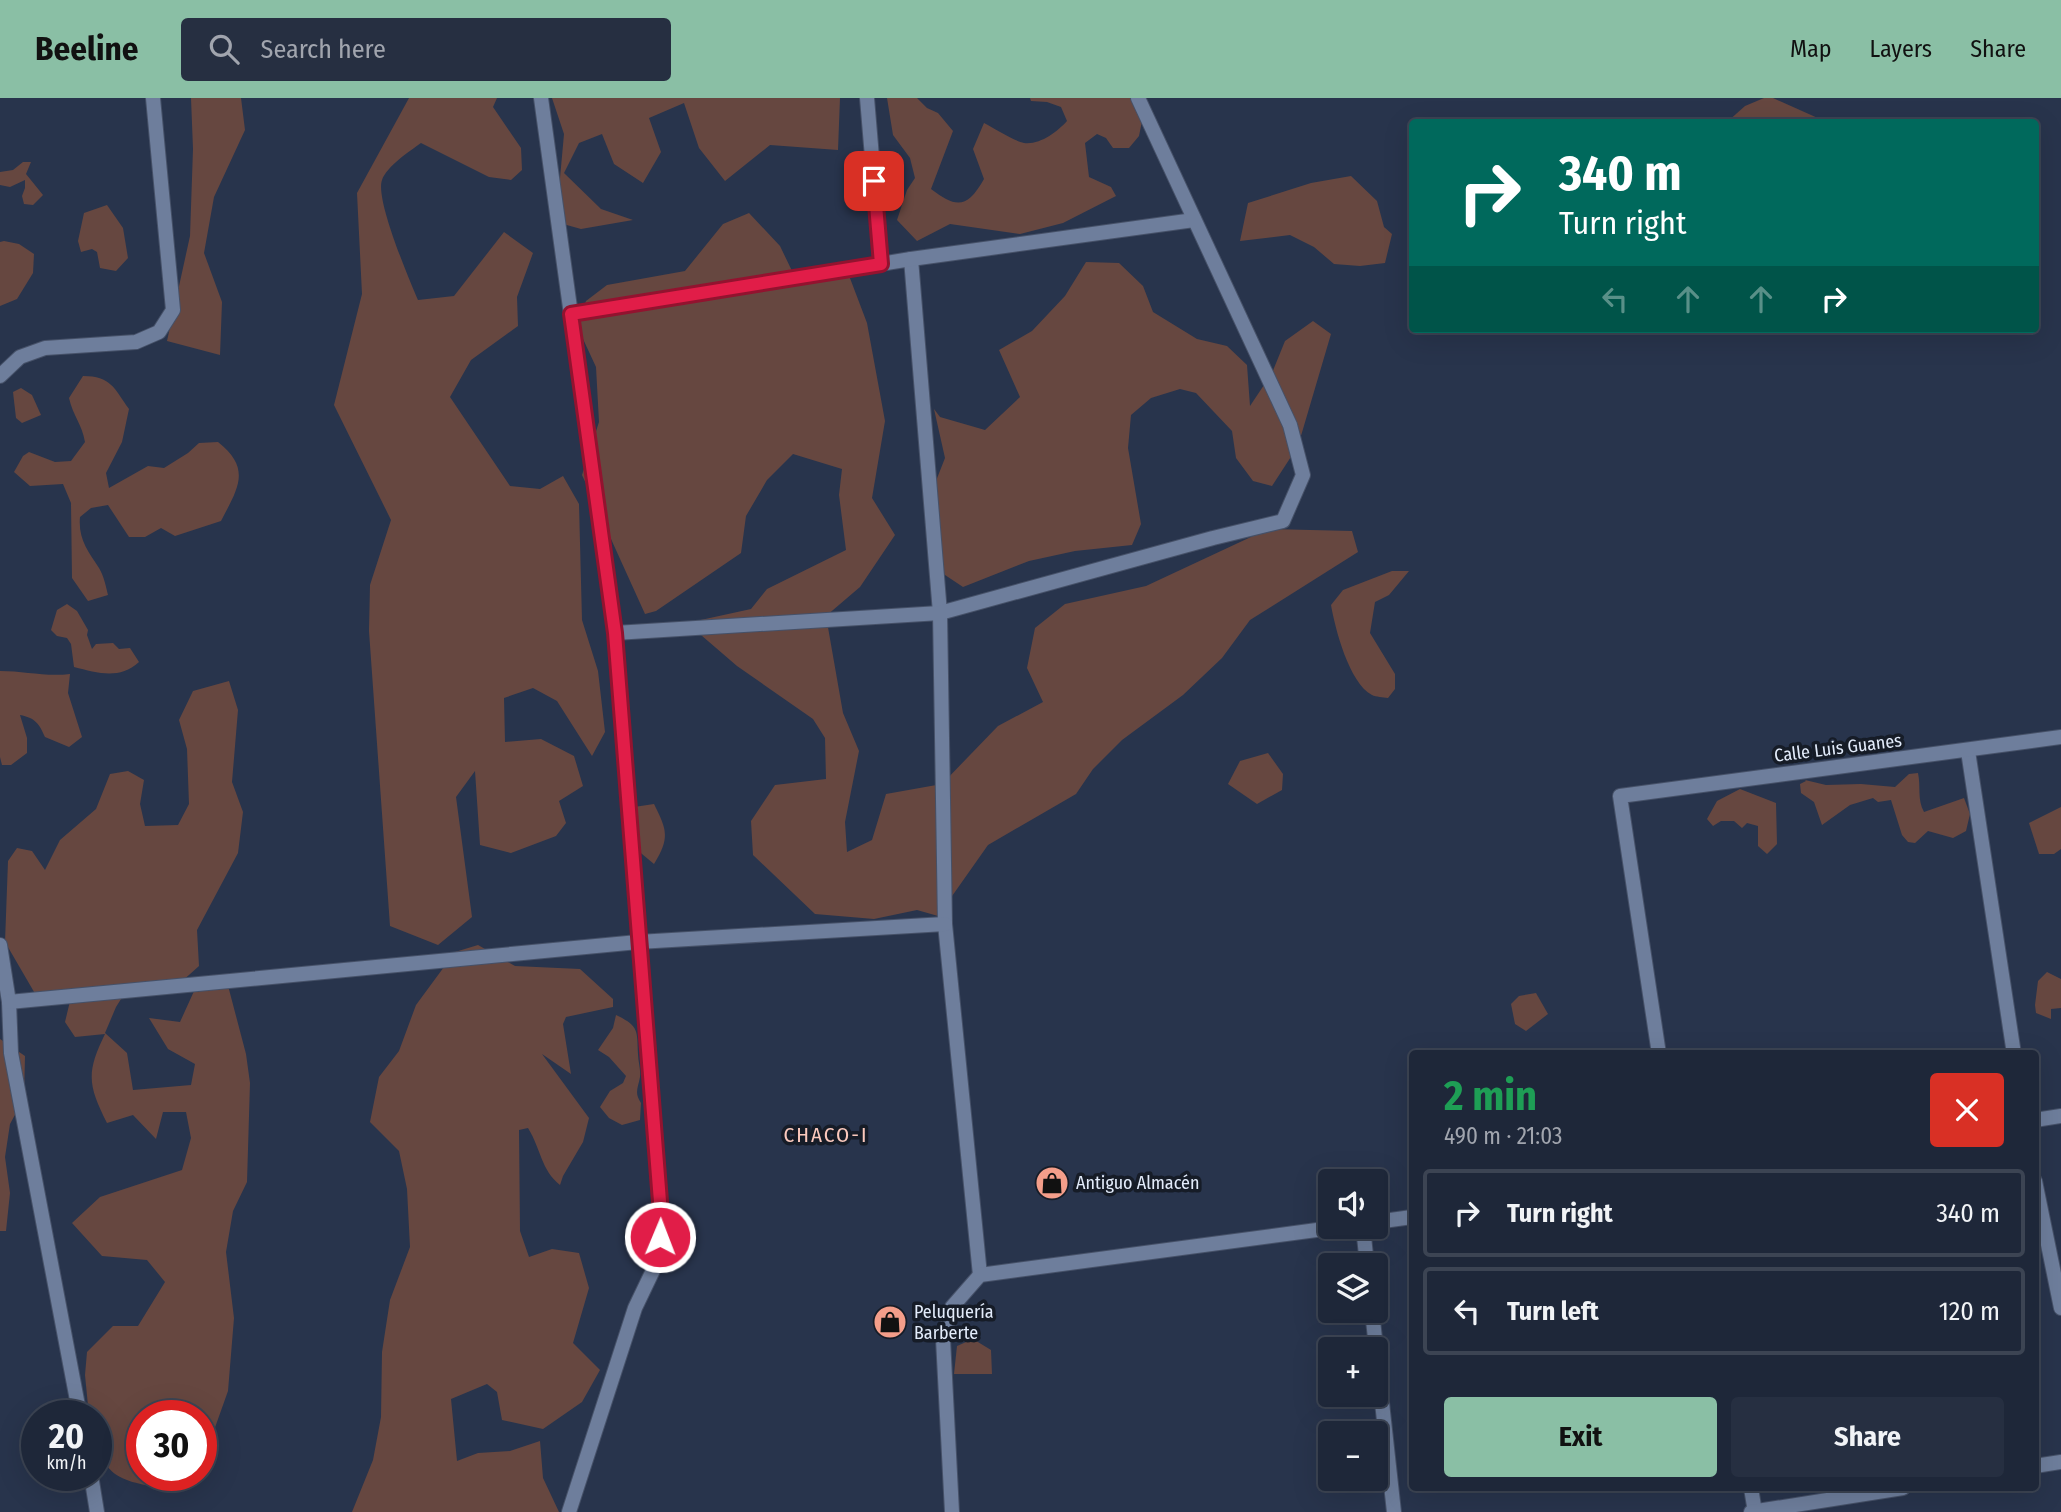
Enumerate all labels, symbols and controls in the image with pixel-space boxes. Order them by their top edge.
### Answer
search box [181,18,671,81]
text: Beeline [35,29,139,69]
icon: search [205,30,243,68]
text: Search here [261,34,386,65]
text: Map [1790,35,1832,63]
text: Layers [1870,35,1932,63]
text: Share [1970,35,2026,63]
text: 340 m [1559,144,1682,203]
icon: right [1444,147,1535,238]
pin [844,151,904,211]
icon: arrive [855,162,893,200]
text: Turn right [1559,204,1686,242]
icon: left [1596,280,1634,318]
icon: ahead [1669,280,1707,318]
icon: ahead [1742,280,1780,318]
icon: right [1815,280,1853,318]
street label: Calle Luis Guanes [1773,729,1903,767]
text: 2 min [1444,1071,1537,1121]
button: close [1930,1073,2004,1147]
district label: CHACO-I [784,1122,868,1148]
text: 490 m · 21:03 [1444,1122,1562,1150]
shop icon: Antiguo Almacén [1033,1164,1071,1202]
map controls [1318,1169,1388,1491]
button: sound [1318,1169,1388,1239]
place label: Antiguo Almacén [1076,1172,1199,1194]
icon: right [1448,1194,1486,1232]
text: Turn right [1507,1198,1613,1229]
text: 340 m [1936,1198,2000,1229]
position arrow [623,1200,697,1274]
button: layers [1318,1253,1388,1323]
icon: left [1448,1292,1486,1330]
text: Turn left [1507,1296,1599,1327]
text: 120 m [1939,1296,2000,1327]
place label: Peluquería Barberte [914,1301,994,1344]
shop icon: Peluquería Barberte [871,1303,909,1341]
button: + [1318,1337,1388,1407]
button: Exit [1444,1397,1717,1477]
button: Share [1731,1397,2004,1477]
speed limit sign: 30 [126,1400,217,1491]
text: 20 [49,1415,84,1457]
button: − [1318,1421,1388,1491]
text: km/h [46,1452,87,1474]

